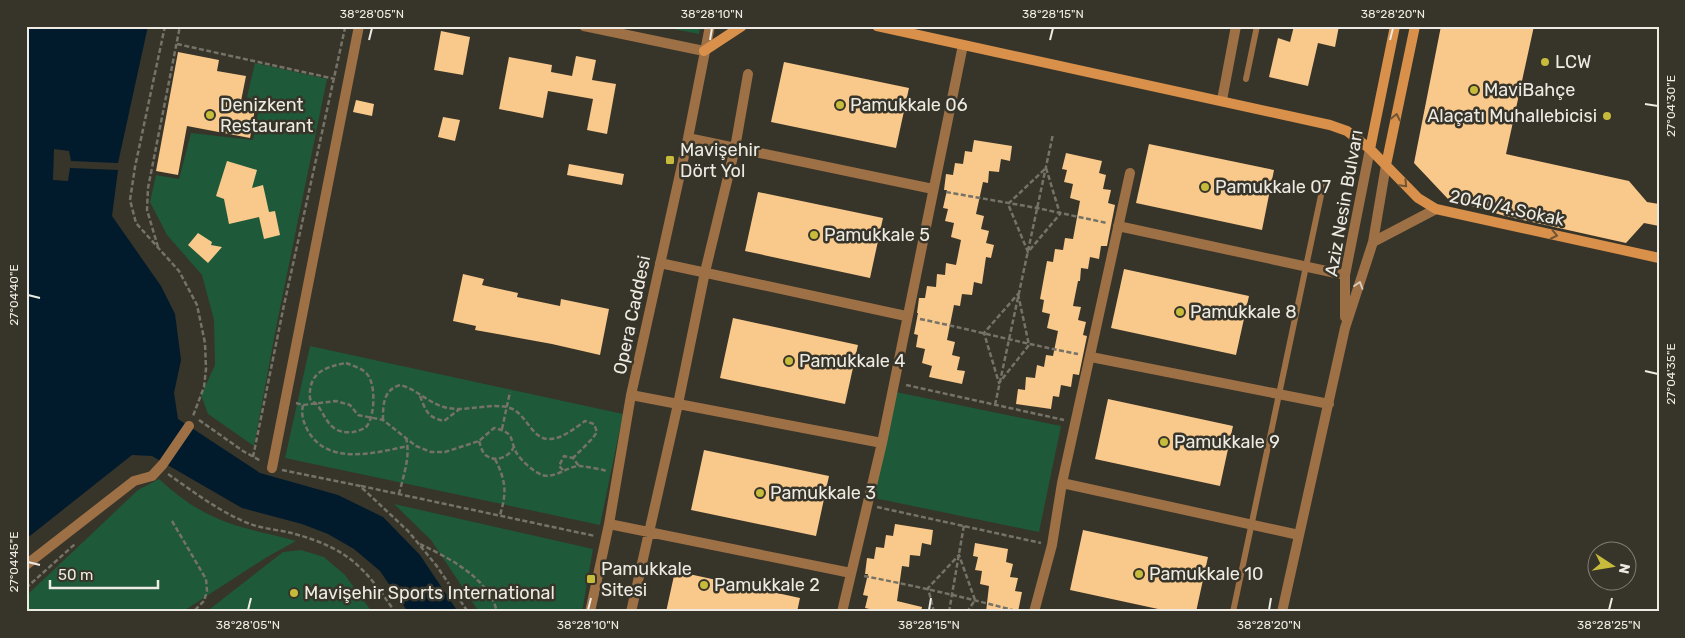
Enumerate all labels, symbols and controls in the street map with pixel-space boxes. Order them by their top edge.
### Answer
text: 38°28'05"N [340,7,404,21]
text: 38°28'10"N [681,7,743,21]
text: 38°28'15"N [1022,7,1084,21]
text: 38°28'20"N [1361,7,1425,21]
place label: LCW [1555,51,1591,73]
marker: LCW [1539,56,1551,68]
text: 27°04'30"E [1664,75,1678,137]
place label: MaviBahçe [1484,79,1575,101]
marker: MaviBahçe [1468,84,1480,96]
place label: Denizkent Restaurant [220,94,313,137]
place label: Pamukkale 06 [850,94,968,116]
marker: Pamukkale 06 [834,99,846,111]
place label: Alaçatı Muhallebicisi [1427,105,1597,127]
marker: Denizkent Restaurant [204,109,216,121]
marker: Alaçatı Muhallebicisi [1601,110,1613,122]
one-way arrow [1390,113,1400,122]
street label: Aziz Nesin Bulvarı [1320,128,1368,278]
place label: Mavişehir Dört Yol [680,139,760,182]
marker: Mavişehir Dört Yol [664,154,676,166]
place label: Pamukkale 07 [1215,176,1331,198]
one-way arrow [1398,178,1407,187]
marker: Pamukkale 07 [1199,181,1211,193]
street label: 2040/4.Sokak [1447,185,1567,231]
place label: Pamukkale 5 [824,224,930,246]
marker: Pamukkale 5 [808,229,820,241]
one-way arrow [1550,229,1559,240]
street label: Opera Caddesi [609,254,655,376]
text: 27°04'40"E [7,264,21,326]
one-way arrow [1354,281,1364,290]
place label: Pamukkale 8 [1190,301,1297,323]
marker: Pamukkale 8 [1174,306,1186,318]
text: 27°04'35"E [1664,343,1678,405]
place label: Pamukkale 4 [799,350,906,372]
marker: Pamukkale 4 [783,355,795,367]
place label: Pamukkale 9 [1174,431,1280,453]
marker: Pamukkale 9 [1158,436,1170,448]
place label: Pamukkale 3 [770,482,876,504]
marker: Pamukkale 3 [754,487,766,499]
text: 27°04'45"E [7,532,21,593]
north arrow [1588,540,1638,590]
scale bar [50,558,158,590]
place label: Pamukkale Sitesi [601,558,692,601]
text: N [1615,562,1634,575]
place label: Pamukkale 10 [1149,563,1263,585]
text: 50 m [58,566,93,584]
marker: Pamukkale 10 [1133,568,1145,580]
marker: Pamukkale Sitesi [585,573,597,585]
place label: Pamukkale 2 [714,574,820,596]
marker: Pamukkale 2 [698,579,710,591]
place label: Mavişehir Sports International [304,582,555,604]
marker: Mavişehir Sports International [288,587,300,599]
text: 38°28'05"N [216,618,280,632]
text: 38°28'10"N [557,618,619,632]
text: 38°28'15"N [898,618,960,632]
text: 38°28'20"N [1237,618,1301,632]
text: 38°28'25"N [1577,618,1641,632]

